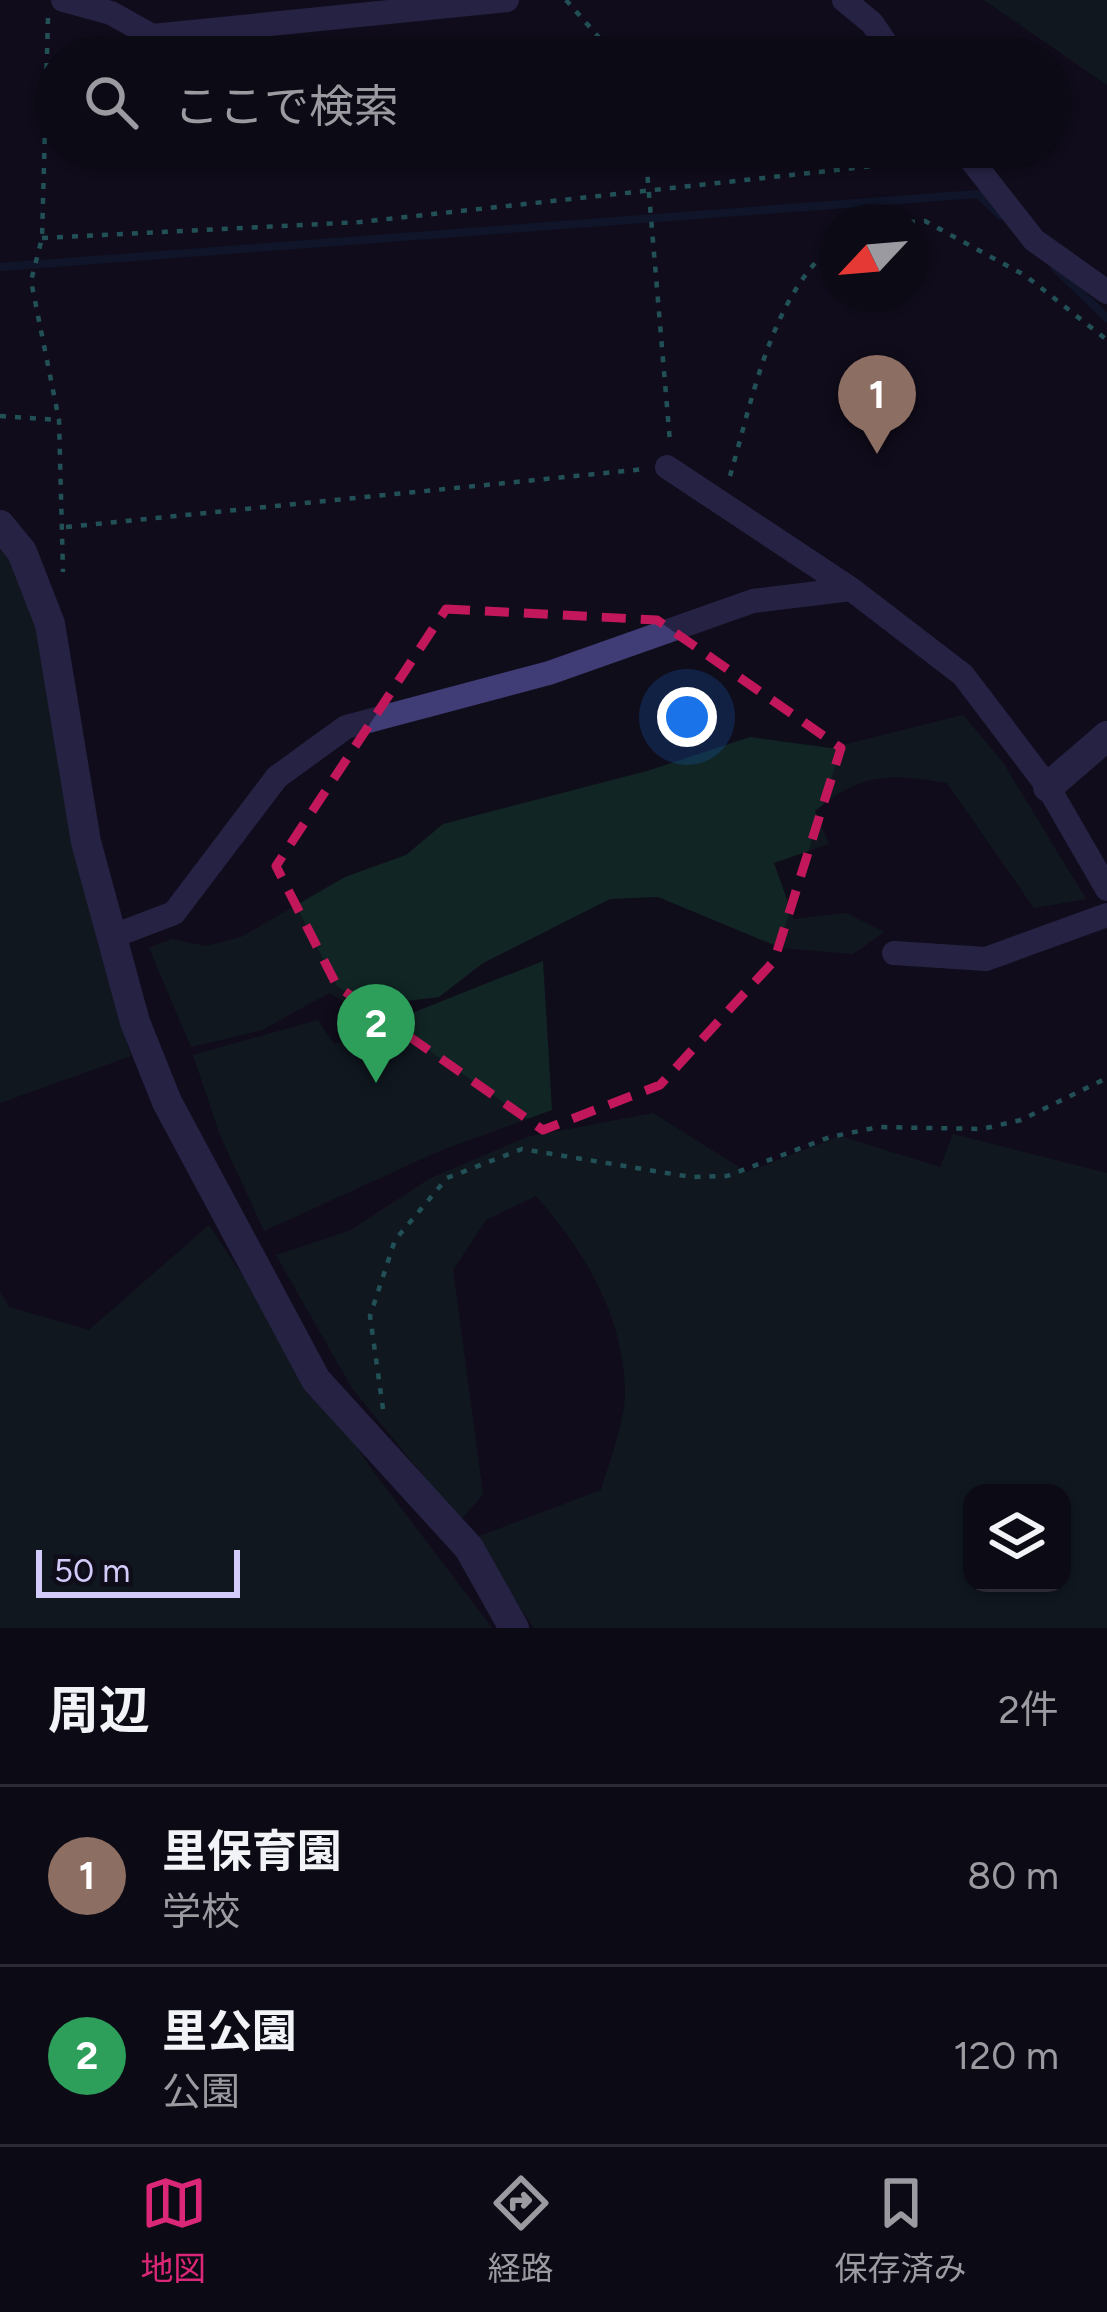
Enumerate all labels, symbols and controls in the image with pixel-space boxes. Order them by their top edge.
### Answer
search box [36,36,1071,168]
icon: search [78,69,144,135]
text: ここで検索 [174,79,399,133]
north arrow [819,204,927,312]
pin: 1 [838,355,916,454]
your location [657,687,717,747]
pin: 2 [337,984,415,1083]
map controls [963,1484,1071,1592]
button: layers [963,1484,1071,1592]
scale bar [36,1544,240,1597]
text: 50 m [54,1551,130,1590]
text: 周辺 [48,1680,150,1741]
text: 2件 [998,1686,1059,1733]
text: 里保育園 [162,1824,342,1878]
text: 1 [79,1852,95,1899]
text: 80 m [967,1852,1059,1899]
text: 学校 [162,1888,240,1935]
text: 里公園 [162,2004,297,2058]
text: 2 [76,2032,98,2079]
text: 120 m [953,2032,1059,2079]
text: 公園 [162,2068,240,2115]
tab: 地図 [141,2170,207,2290]
tab: 経路 [488,2170,554,2290]
tab: 保存済み [835,2170,967,2290]

